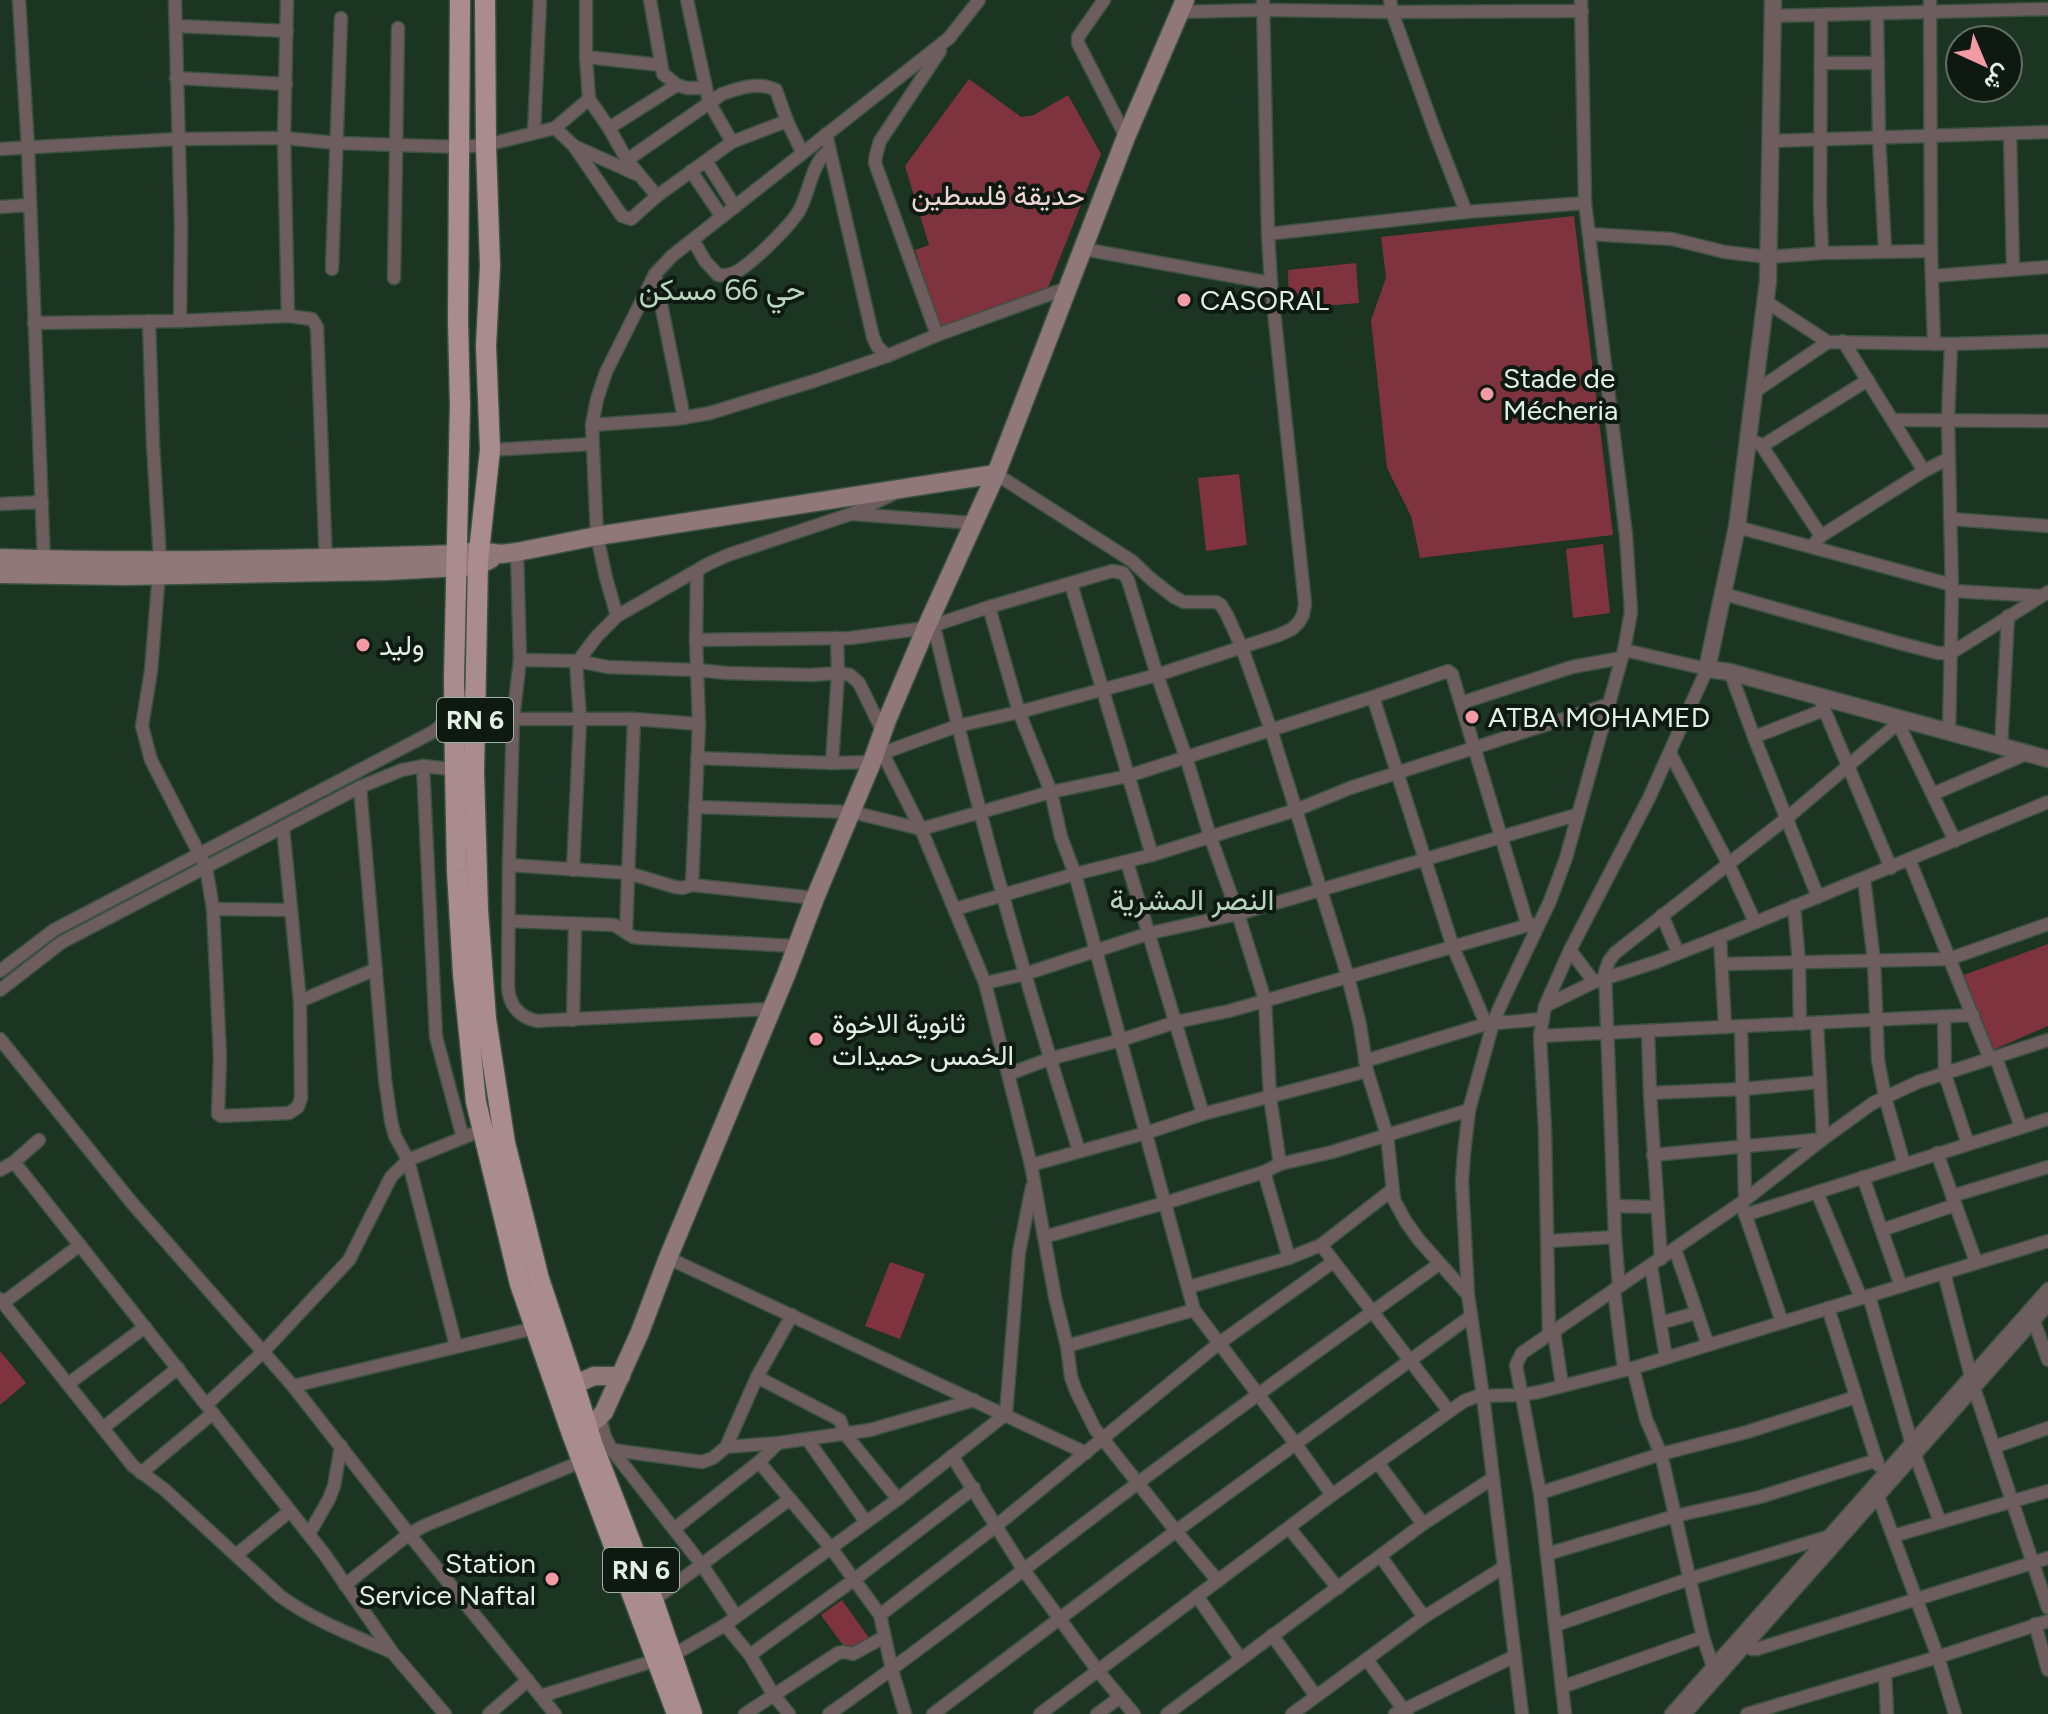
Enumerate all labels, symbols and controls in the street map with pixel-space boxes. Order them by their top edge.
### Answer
north arrow [1944,24,2024,104]
text: ش [1979,59,2016,97]
park label: حديقة فلسطين [911,178,1085,212]
district label: حي 66 مسكن [639,271,805,314]
place label: CASORAL [1200,283,1330,317]
marker: CASORAL [1175,291,1193,309]
place label: Stade de Mécheria [1503,361,1618,427]
marker: Stade de Mécheria [1478,385,1496,403]
place label: وليد [379,628,425,663]
marker: وليد [354,636,372,654]
road number: RN 6 [437,698,513,742]
place label: ATBA MOHAMED [1488,700,1710,734]
marker: ATBA MOHAMED [1463,708,1481,726]
district label: النصر المشرية [1109,881,1275,918]
place label: ثانوية الاخوة الخمس حميدات [832,1006,1014,1072]
marker: ثانوية الاخوة الخمس حميدات [807,1030,825,1048]
place label: Station Service Naftal [358,1546,536,1612]
road number: RN 6 [603,1548,679,1592]
marker: Station Service Naftal [543,1570,561,1588]

